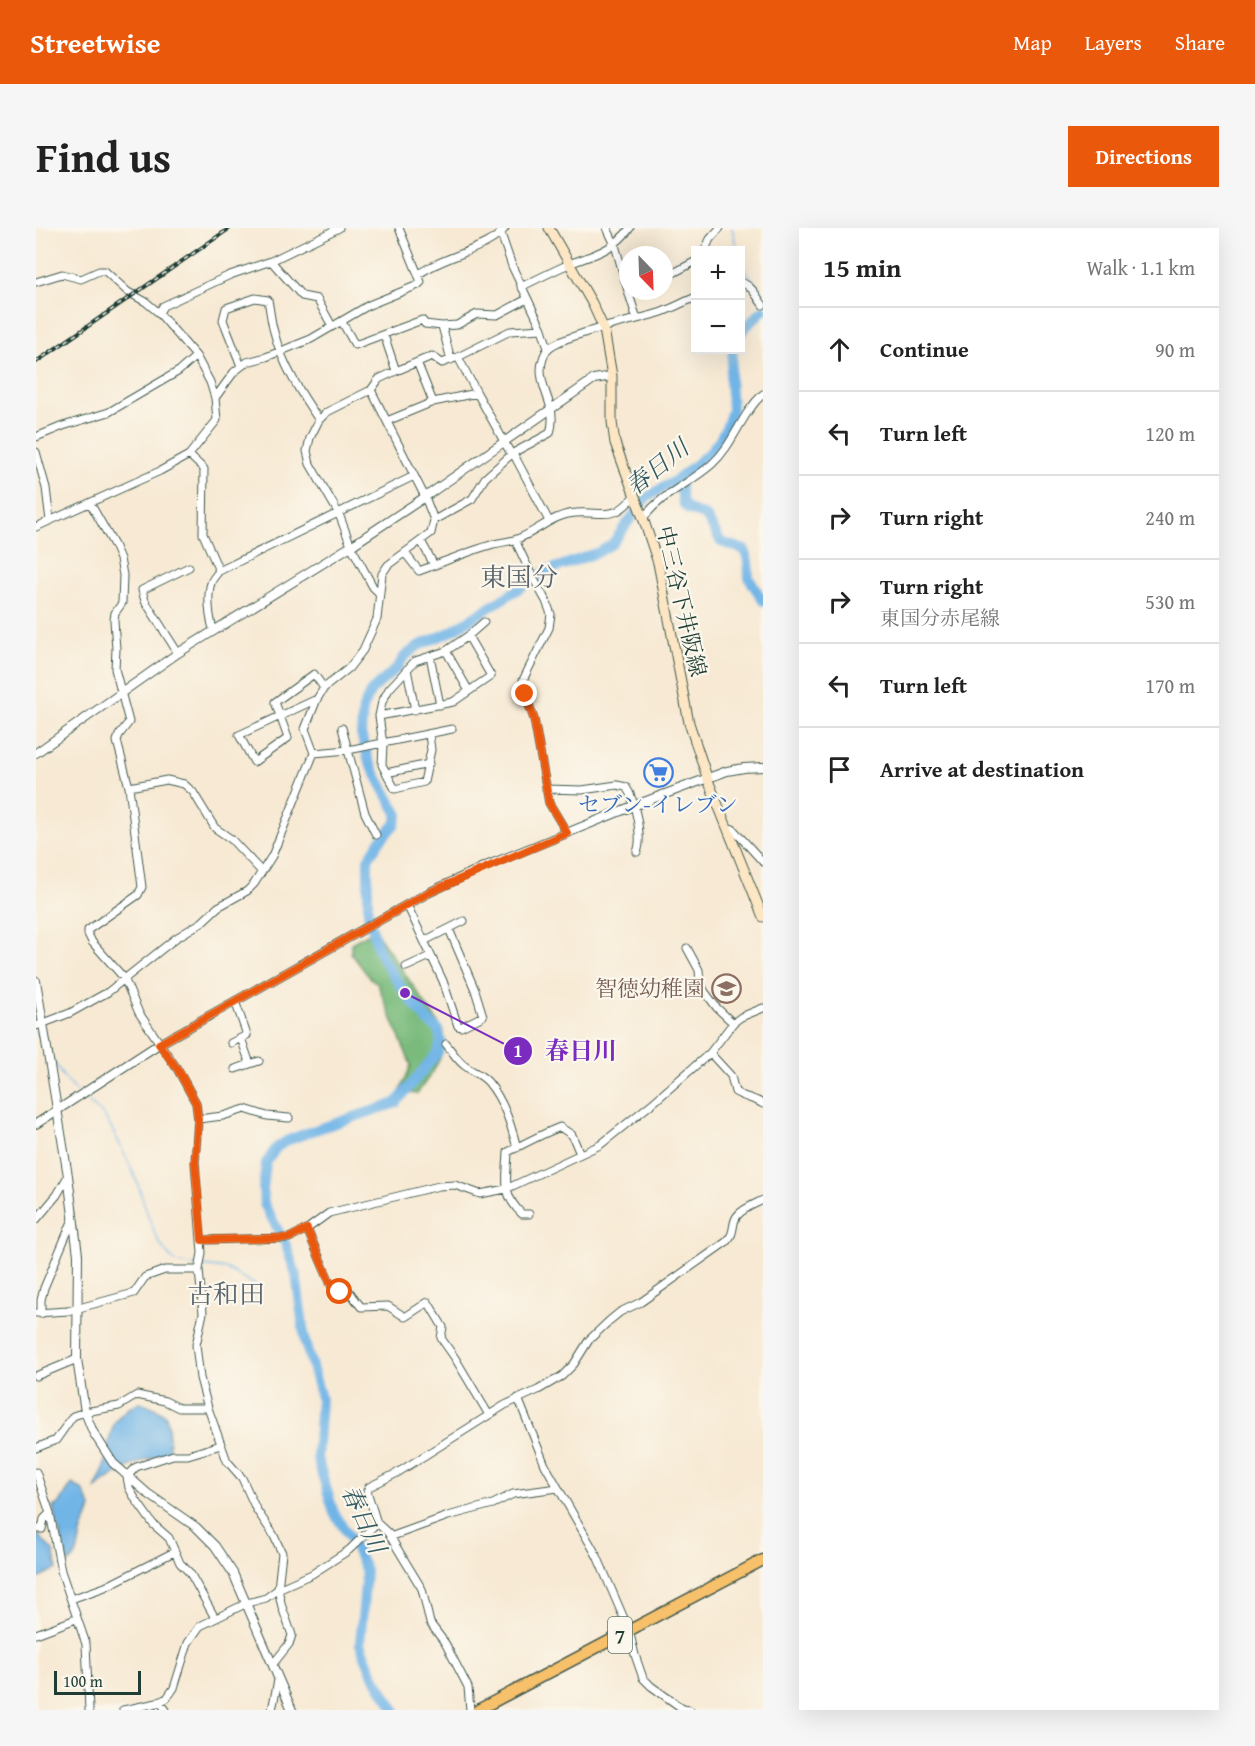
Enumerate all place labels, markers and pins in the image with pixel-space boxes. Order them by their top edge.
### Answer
supermarket icon: セブン-イレブン [642,756,674,788]
place label: セブン-イレブン [578,788,738,820]
place label: 智徳幼稚園 [595,972,705,1004]
school or university icon: 智徳幼稚園 [710,972,742,1004]
callout: 春日川 [503,1030,629,1072]

